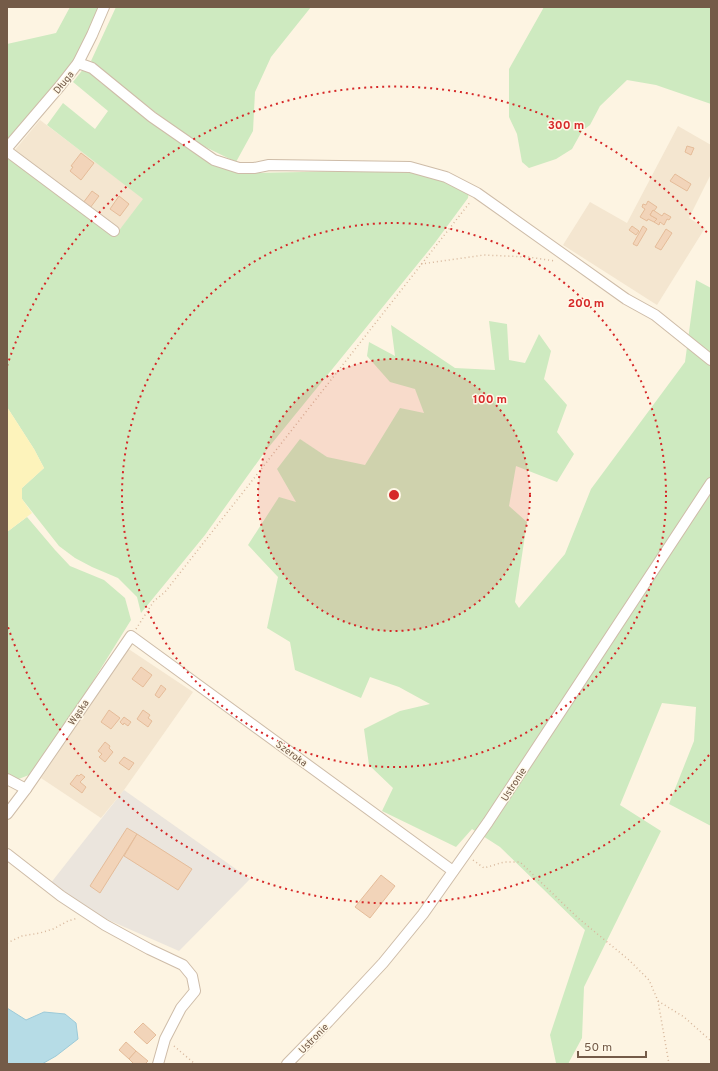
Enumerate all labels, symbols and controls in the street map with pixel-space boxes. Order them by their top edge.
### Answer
street label: Długa [51,69,77,97]
text: 300 m [548,118,584,134]
text: 200 m [568,296,604,312]
text: 100 m [473,392,507,408]
centre of rings [387,488,401,502]
street label: Wąska [66,697,93,728]
street label: Szeroka [273,738,309,770]
street label: Ustronie [499,766,530,804]
street label: Ustronie [296,1021,332,1057]
scale bar [578,1033,646,1059]
text: 50 m [584,1040,612,1056]

